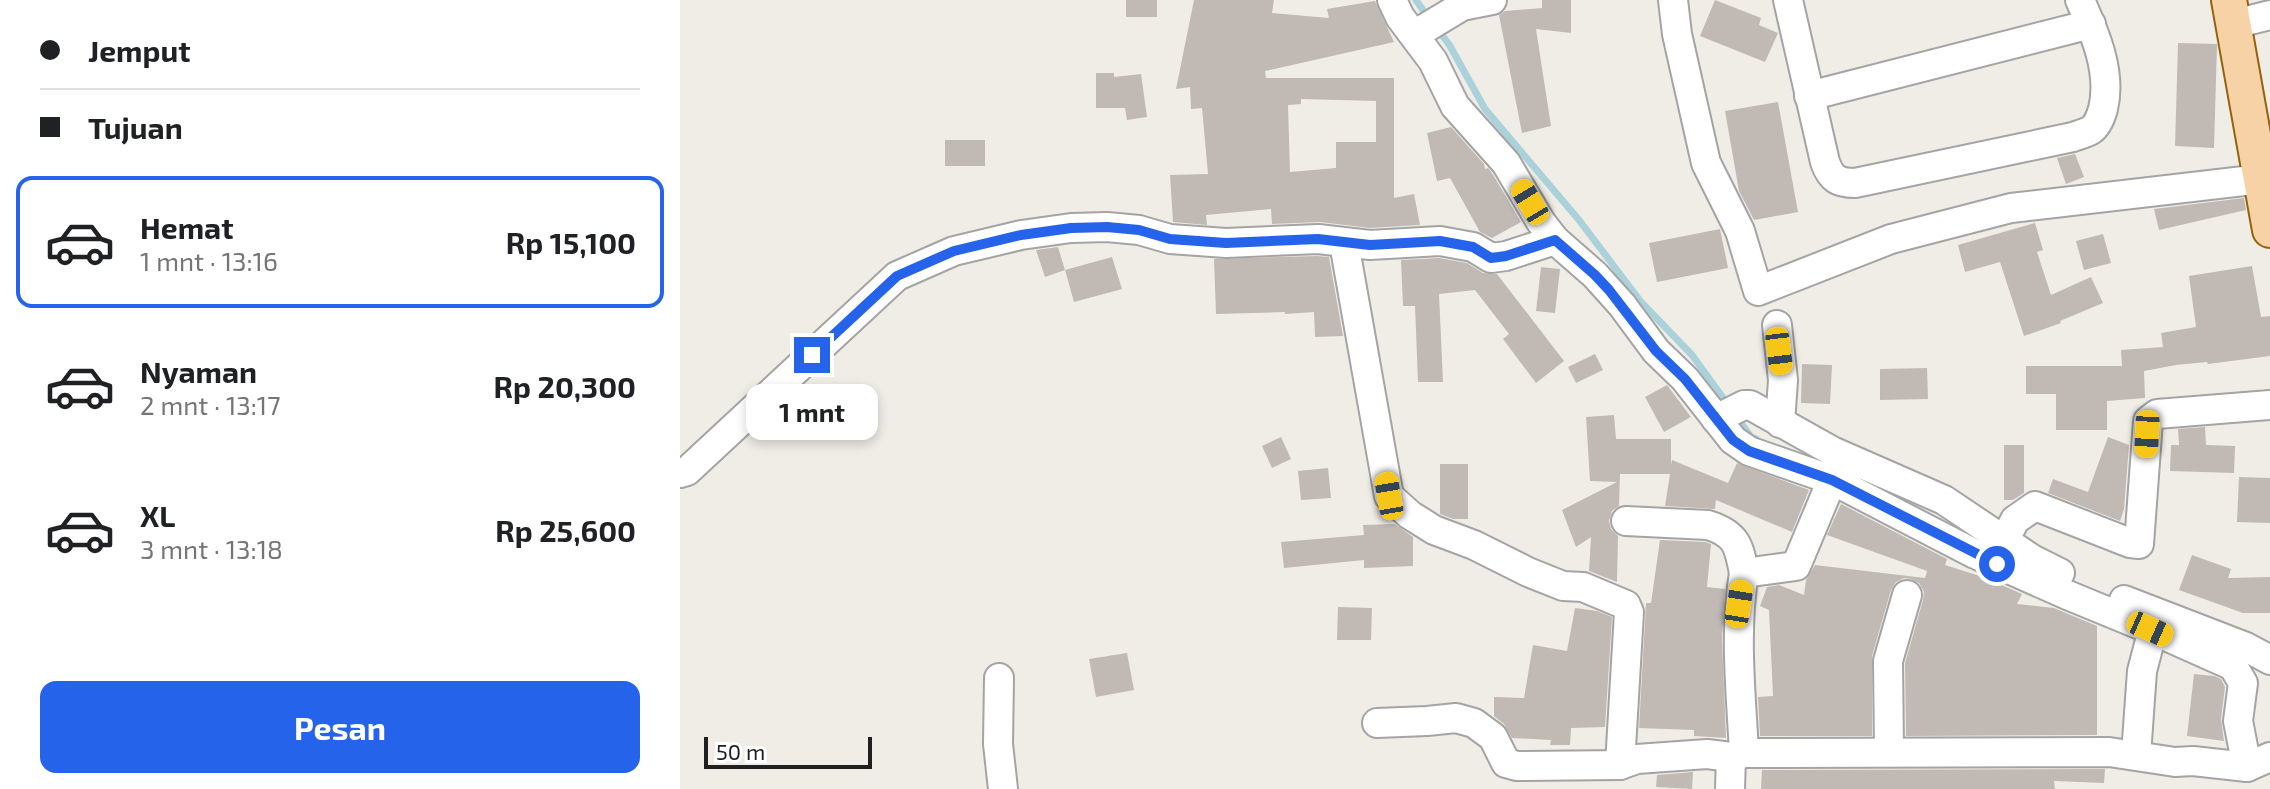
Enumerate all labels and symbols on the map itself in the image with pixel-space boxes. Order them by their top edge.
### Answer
car [1507,175,1553,229]
car [1764,326,1794,376]
route end [794,337,830,373]
callout: 1 mnt [746,383,878,439]
car [2134,409,2160,459]
car [1373,470,1405,522]
route start [1979,546,2015,582]
car [1723,578,1755,630]
car [2123,608,2177,650]
scale bar [704,733,872,769]

